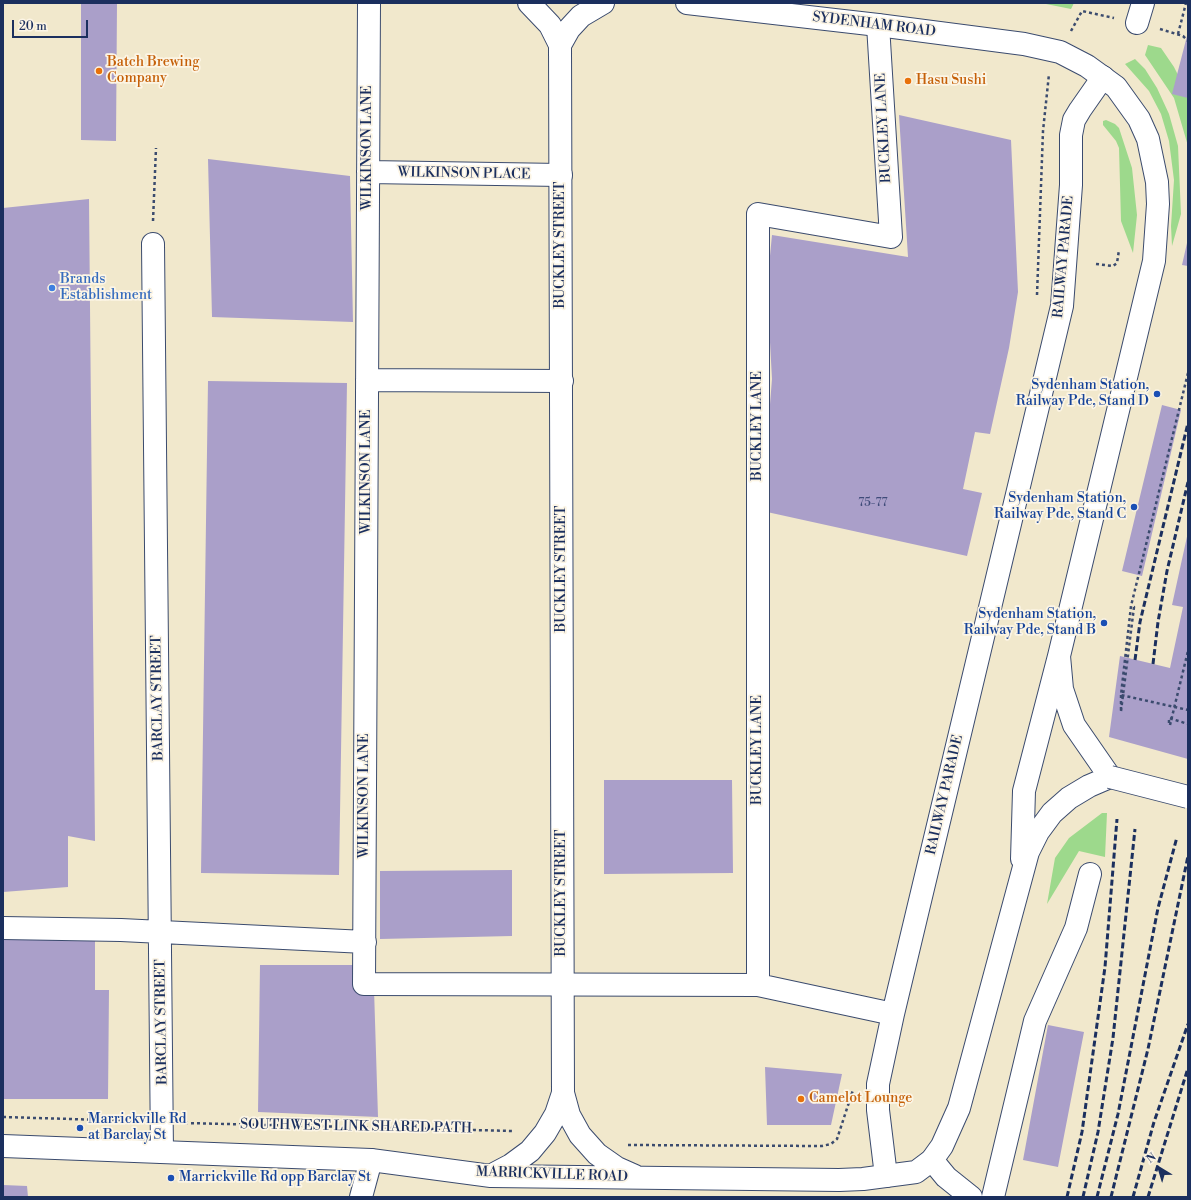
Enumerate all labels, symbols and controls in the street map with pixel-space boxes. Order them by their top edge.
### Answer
street label: SYDENHAM ROAD [811,9,937,41]
scale bar [14,12,90,38]
text: 20 m [19,19,47,34]
place label: Batch Brewing Company [107,55,200,88]
marker: Batch Brewing Company [94,66,104,76]
street label: BUCKLEY LANE [873,73,895,183]
place label: Hasu Sushi [916,73,986,89]
marker: Hasu Sushi [903,76,913,86]
street label: WILKINSON LANE [360,86,376,210]
street label: WILKINSON PLACE [397,164,531,184]
street label: BUCKLEY STREET [553,182,569,308]
street label: RAILWAY PARADE [1050,195,1078,319]
place label: Brands Establishment [60,272,152,304]
marker: Brands Establishment [47,283,57,293]
street label: BUCKLEY LANE [750,371,766,481]
place label: Sydenham Station, Railway Pde, Stand D [1016,378,1149,410]
marker: Sydenham Station, Railway Pde, Stand D [1152,389,1162,399]
street label: WILKINSON LANE [359,410,375,534]
place label: Sydenham Station, Railway Pde, Stand C [994,491,1126,524]
house number: 75-77 [858,496,888,510]
marker: Sydenham Station, Railway Pde, Stand C [1129,502,1139,512]
street label: BUCKLEY STREET [554,506,570,632]
place label: Sydenham Station, Railway Pde, Stand B [964,607,1096,640]
marker: Sydenham Station, Railway Pde, Stand B [1099,618,1109,628]
street label: BARCLAY STREET [149,635,167,761]
street label: BUCKLEY LANE [750,695,766,805]
street label: RAILWAY PARADE [923,733,967,857]
street label: WILKINSON LANE [357,734,373,858]
street label: BUCKLEY STREET [554,830,570,956]
street label: BARCLAY STREET [153,959,171,1085]
place label: Camelot Lounge [809,1091,912,1107]
marker: Camelot Lounge [796,1094,806,1104]
place label: Marrickville Rd at Barclay St [88,1112,187,1144]
street label: SOUTHWEST LINK SHARED PATH [240,1117,472,1137]
marker: Marrickville Rd at Barclay St [75,1123,85,1133]
north arrow [1139,1148,1179,1188]
text: N [1144,1150,1159,1167]
street label: MARRICKVILLE ROAD [476,1164,628,1186]
place label: Marrickville Rd opp Barclay St [179,1170,371,1186]
marker: Marrickville Rd opp Barclay St [166,1173,176,1183]

